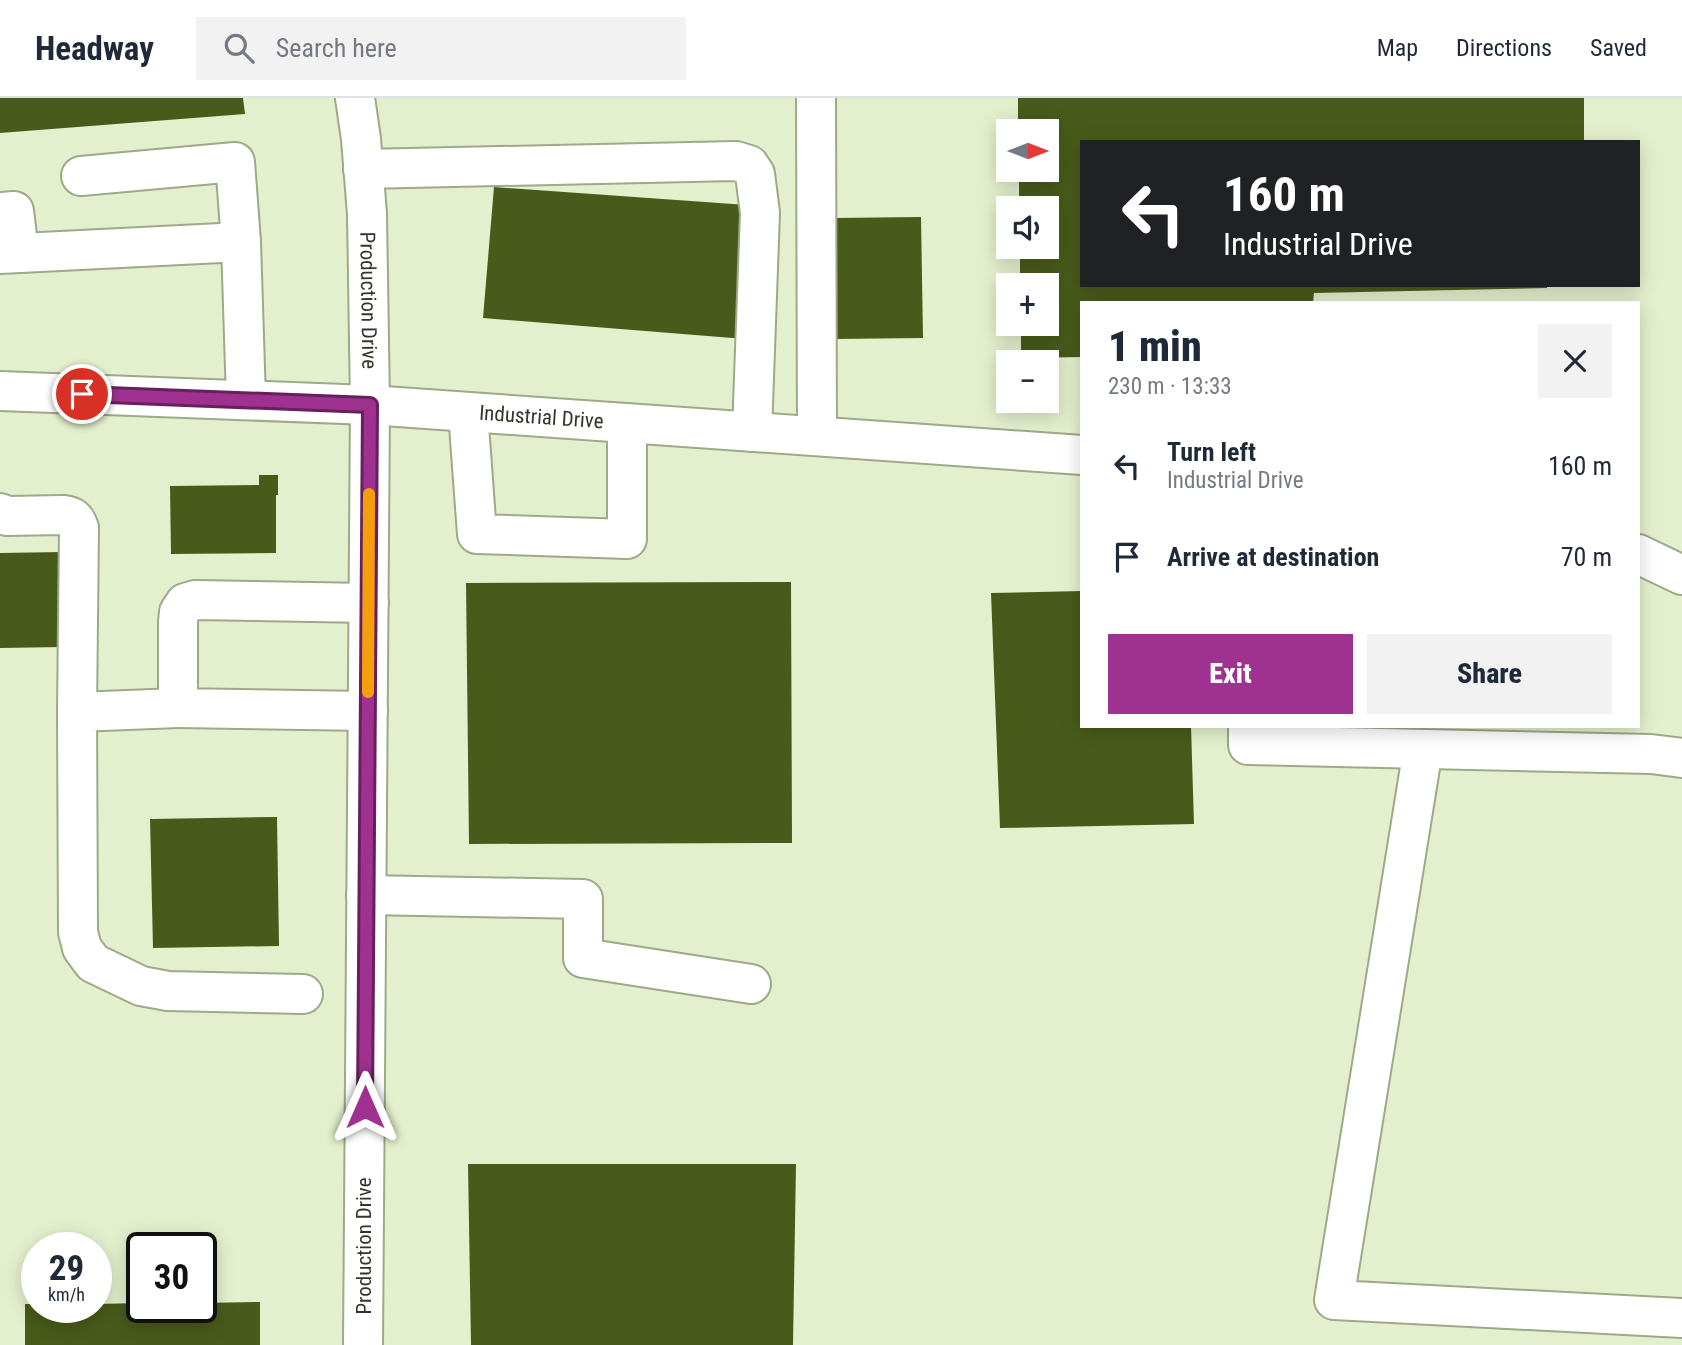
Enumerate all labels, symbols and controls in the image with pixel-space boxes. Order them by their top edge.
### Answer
search box [196,17,686,80]
text: Headway [35,29,154,68]
icon: search [220,29,258,67]
text: Search here [276,33,397,63]
text: Map [1377,34,1418,62]
text: Directions [1456,34,1552,62]
text: Saved [1590,34,1647,62]
north arrow [996,119,1059,182]
map controls [996,119,1059,413]
text: 160 m [1223,166,1345,223]
icon: left [1108,168,1199,259]
button: sound [996,196,1059,259]
text: Industrial Drive [1223,225,1413,263]
street label: Production Drive [355,232,381,369]
button: + [996,273,1059,336]
text: 1 min [1108,322,1202,371]
button: close [1538,324,1612,398]
button: − [996,350,1059,413]
pin [52,364,112,424]
text: 230 m · 13:33 [1108,373,1232,400]
icon: arrive [63,375,101,413]
street label: Industrial Drive [478,401,605,433]
text: Turn left [1167,437,1256,467]
icon: left [1108,447,1146,485]
text: 160 m [1548,451,1612,481]
text: Industrial Drive [1167,467,1303,494]
icon: arrive [1108,538,1146,576]
text: Arrive at destination [1167,542,1379,572]
text: 70 m [1561,542,1612,572]
button: Exit [1108,634,1353,714]
button: Share [1367,634,1612,714]
position arrow [328,1070,402,1144]
street label: Production Drive [352,1177,376,1315]
speed limit sign: 30 [126,1232,217,1323]
text: 29 [49,1248,84,1289]
text: km/h [48,1284,85,1305]

